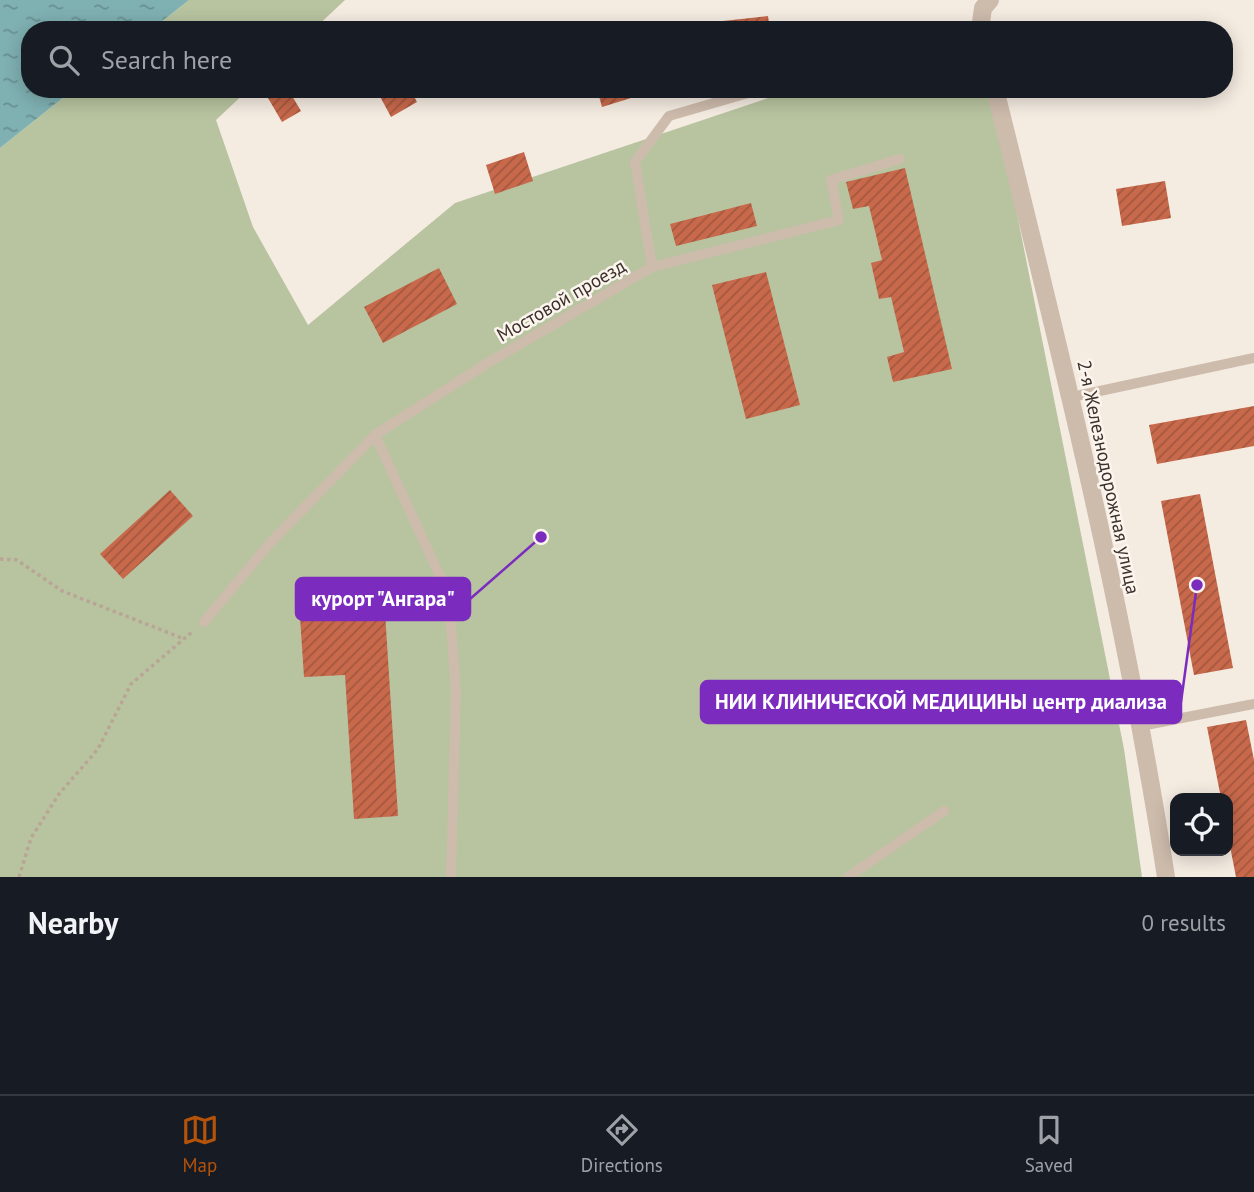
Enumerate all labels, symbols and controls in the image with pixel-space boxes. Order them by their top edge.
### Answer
search box [21,21,1233,98]
icon: search [45,41,83,79]
text: Search here [101,43,232,76]
street label: Мостовой проезд [492,253,630,347]
street label: 2-я Железнодорожная улица [1072,358,1146,596]
callout: курорт "Ангара" [296,578,470,620]
text: курорт "Ангара" [311,585,455,612]
callout: НИИ КЛИНИЧЕСКОЙ МЕДИЦИНЫ центр диализа [701,681,1181,723]
text: НИИ КЛИНИЧЕСКОЙ МЕДИЦИНЫ центр диализа [715,688,1167,715]
map controls [1170,793,1233,856]
button: locate [1170,793,1233,856]
text: Nearby [28,903,118,942]
text: 0 results [1142,908,1226,937]
tab: Map [181,1111,219,1177]
tab: Directions [581,1111,663,1177]
tab: Saved [1025,1111,1073,1177]

